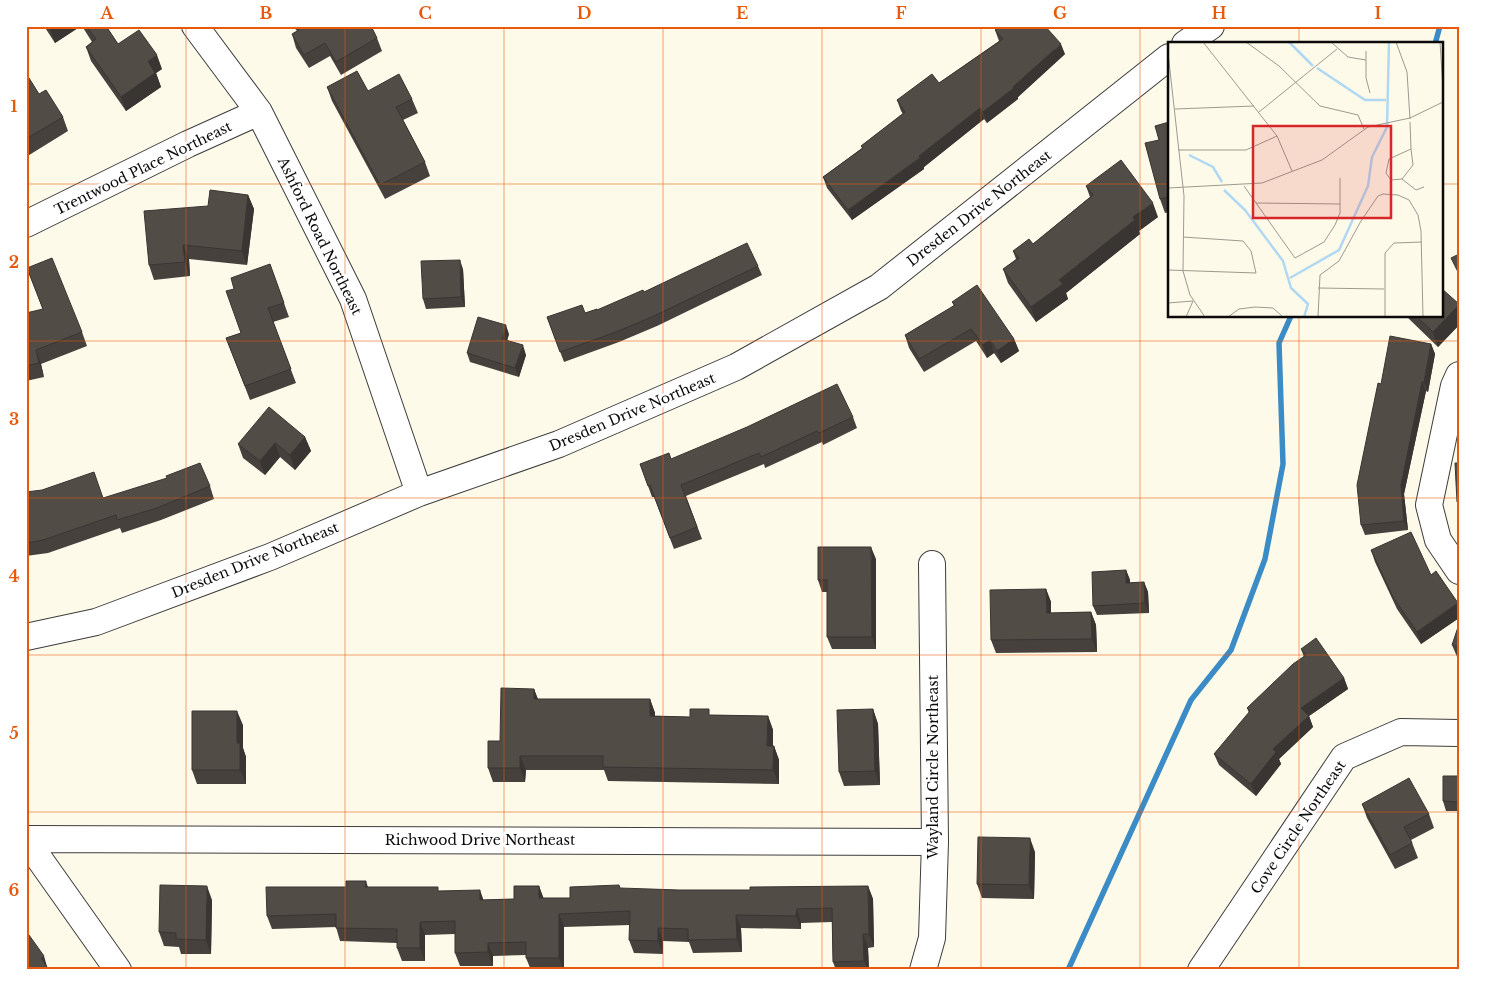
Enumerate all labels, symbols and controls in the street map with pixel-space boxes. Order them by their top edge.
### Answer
text: A [100,3,115,23]
text: B [260,3,273,23]
text: C [418,3,432,23]
text: D [577,3,591,23]
text: E [736,3,748,23]
text: F [895,3,907,23]
text: G [1053,3,1067,23]
text: H [1211,3,1227,23]
text: I [1375,3,1382,23]
inset map [1168,42,1442,318]
text: 1 [11,96,18,116]
street label: Trentwood Place Northeast [51,117,235,219]
street label: Dresden Drive Northeast [903,145,1056,270]
street label: Ashford Road Northeast [274,153,366,318]
text: 2 [9,252,19,272]
street label: Dresden Drive Northeast [546,369,718,455]
text: 3 [9,409,19,429]
street label: Dresden Drive Northeast [169,518,342,602]
text: 4 [9,566,19,586]
street label: Wayland Circle Northeast [924,674,942,860]
text: 5 [9,723,19,743]
street label: Cove Circle Northeast [1247,756,1350,897]
street label: Richwood Drive Northeast [385,831,576,849]
text: 6 [9,880,20,900]

